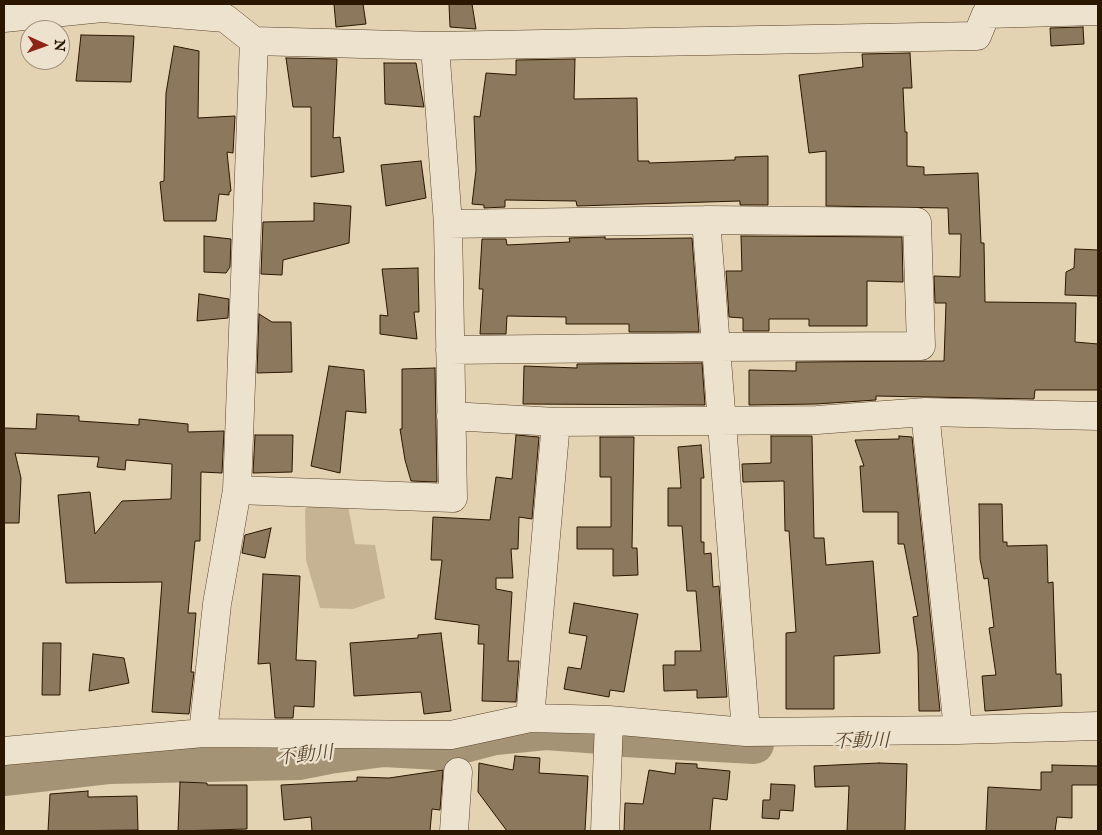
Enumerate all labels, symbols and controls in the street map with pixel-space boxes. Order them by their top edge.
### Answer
north arrow [20,20,70,70]
text: N [50,39,68,52]
water label: 不動川 [832,731,890,755]
water label: 不動川 [275,743,335,771]

